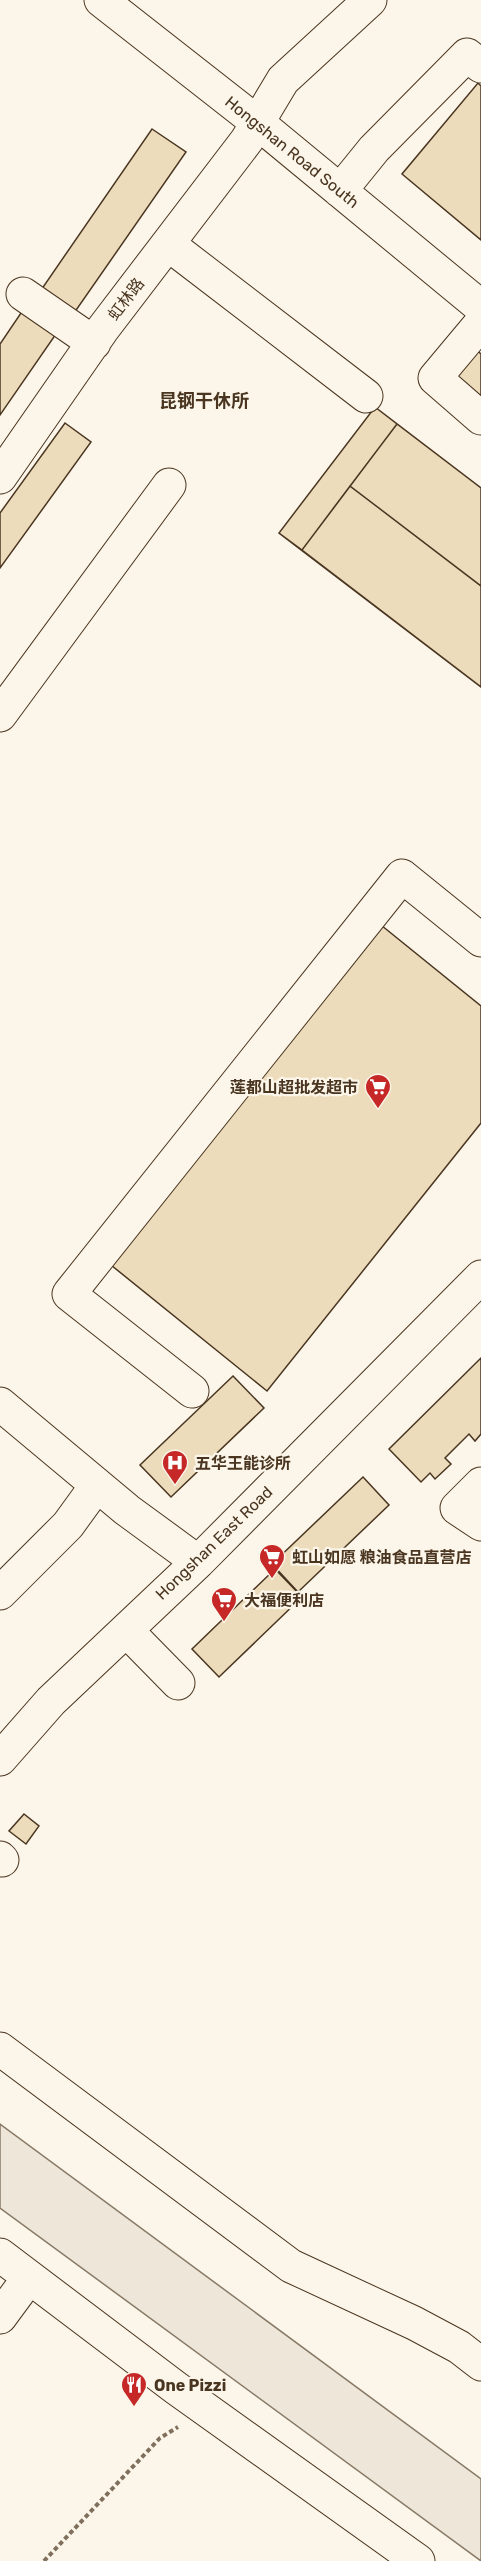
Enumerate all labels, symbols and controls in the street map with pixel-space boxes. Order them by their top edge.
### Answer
street label: Hongshan Road South [221,92,363,212]
street label: 虹林路 [104,274,148,324]
district label: 昆钢干休所 [159,390,249,412]
supermarket icon: 莲都山超批发超市 [363,1072,393,1110]
place label: 莲都山超批发超市 [230,1078,358,1097]
hospital icon: 五华王能诊所 [160,1448,190,1486]
place label: 五华王能诊所 [195,1454,291,1473]
street label: Hongshan East Road [152,1482,276,1604]
supermarket icon: 虹山如愿 粮油食品直营店 [257,1542,287,1580]
place label: 虹山如愿 粮油食品直营店 [292,1548,471,1567]
supermarket icon: 大福便利店 [209,1585,239,1623]
place label: 大福便利店 [244,1591,324,1610]
restaurant icon: One Pizzi [119,2370,149,2408]
place label: One Pizzi [154,2376,226,2395]

